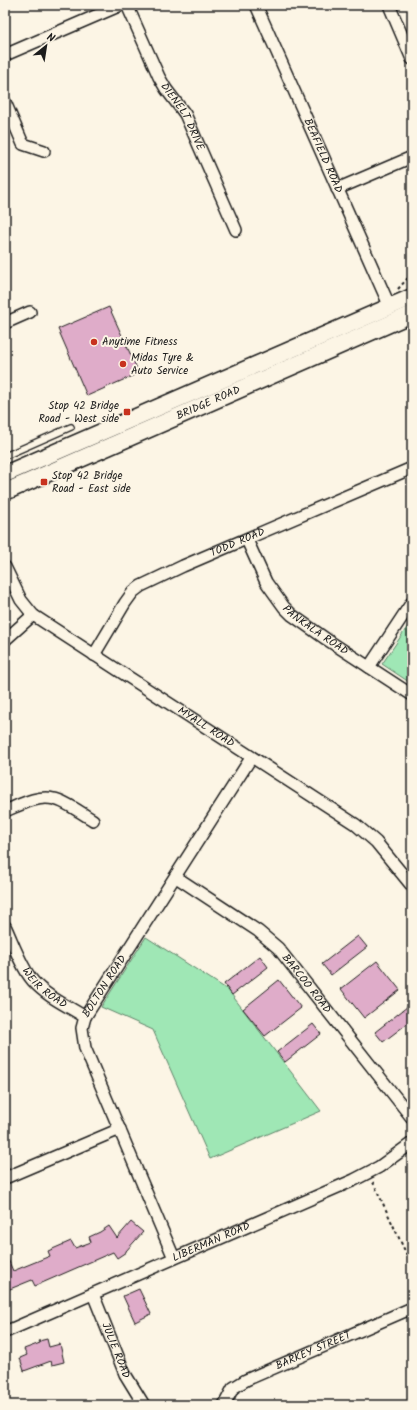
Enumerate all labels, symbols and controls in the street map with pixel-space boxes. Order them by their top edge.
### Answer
north arrow [26,26,66,66]
text: N [43,29,58,48]
street label: DIENELT DRIVE [155,79,209,154]
street label: BEAFIELD ROAD [298,115,347,196]
place label: Anytime Fitness [102,333,178,351]
marker: Anytime Fitness [89,337,99,347]
place label: Midas Tyre & Auto Service [131,349,194,380]
marker: Midas Tyre & Auto Service [118,359,128,369]
street label: BRIDGE ROAD [173,381,243,425]
place label: Stop 42 Bridge Road - West side [38,397,119,428]
marker: Stop 42 Bridge Road - West side [122,407,132,417]
place label: Stop 42 Bridge Road - East side [52,467,131,498]
marker: Stop 42 Bridge Road - East side [39,477,49,487]
street label: TODD ROAD [207,523,268,562]
street label: PANKALA ROAD [278,601,352,660]
street label: MYALL ROAD [174,702,238,753]
street label: BARCOO ROAD [277,950,335,1018]
street label: BOLTON ROAD [78,952,131,1021]
street label: WEIR ROAD [17,964,70,1013]
street label: LIBERMAN ROAD [169,1217,253,1267]
street label: JULIE ROAD [96,1320,135,1382]
street label: BARKEY STREET [273,1326,355,1375]

